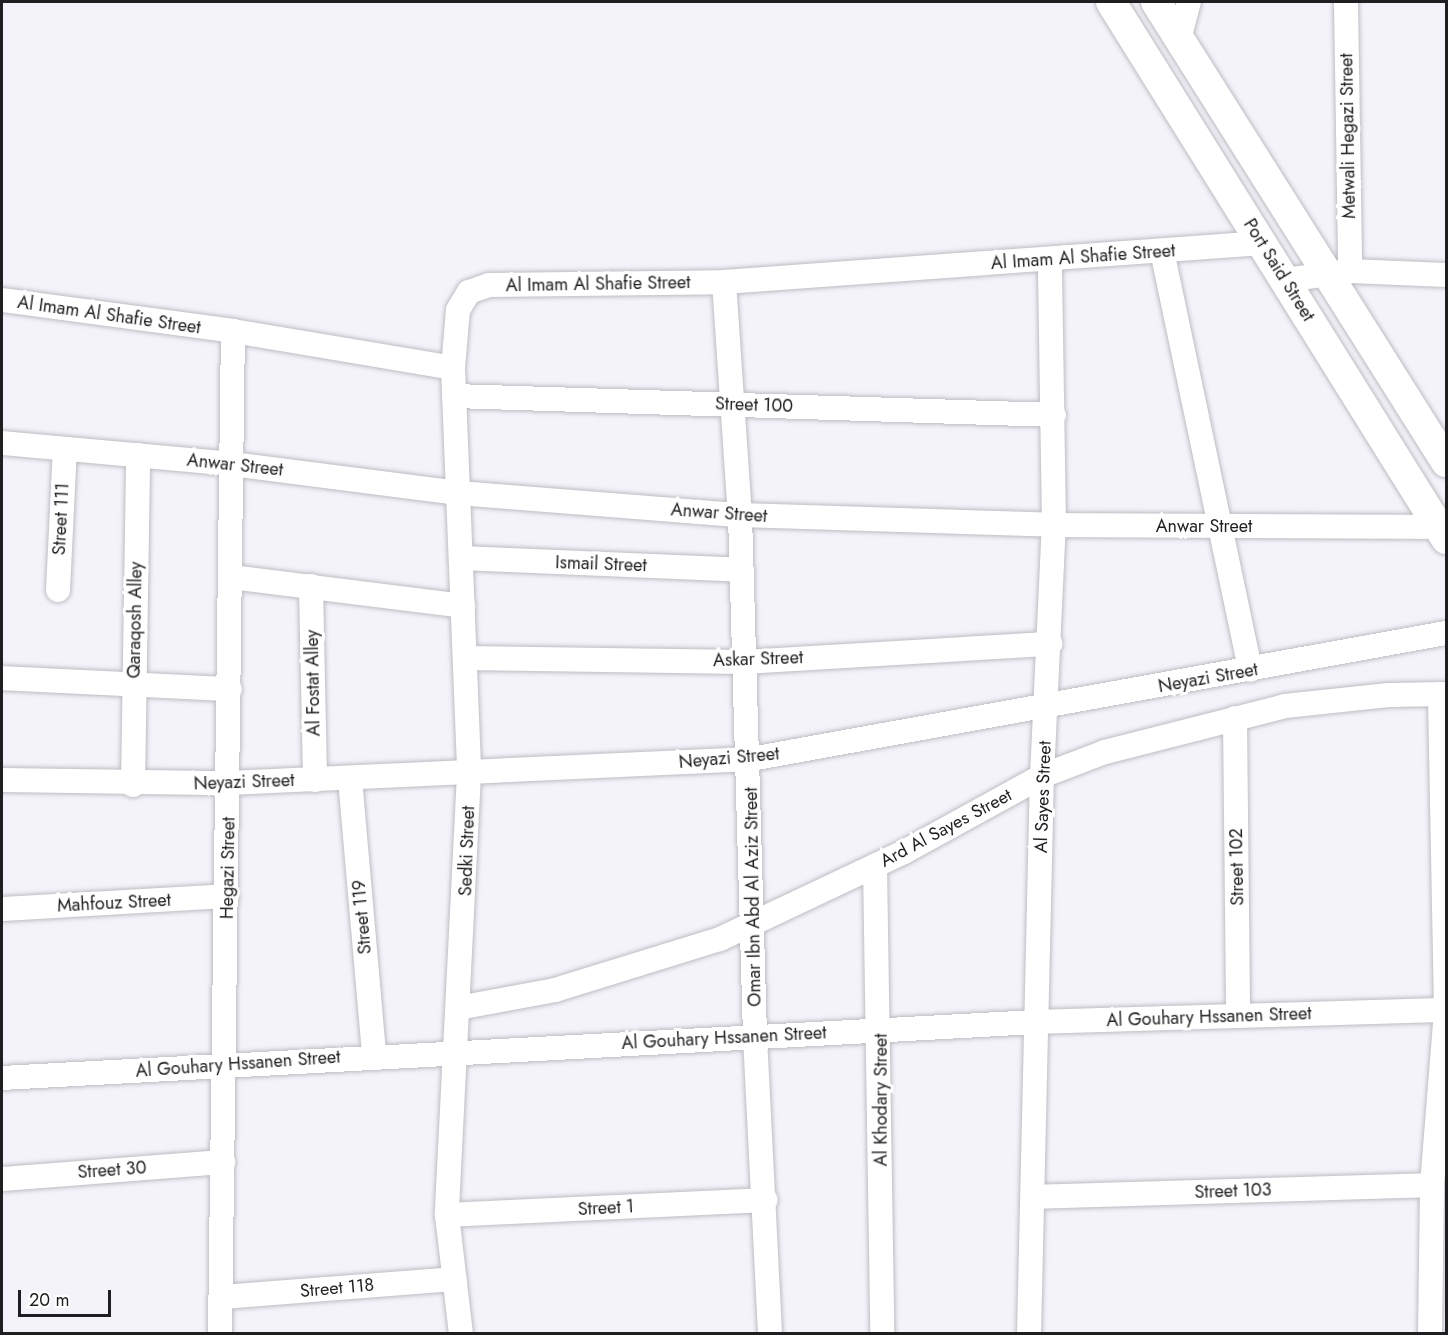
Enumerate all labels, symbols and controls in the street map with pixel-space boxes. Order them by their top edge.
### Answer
street label: Metwali Hegazi Street [1336,53,1360,219]
street label: Port Said Street [1239,215,1319,325]
street label: Al Imam Al Shafie Street [990,240,1176,274]
street label: Al Imam Al Shafie Street [505,272,691,296]
street label: Al Imam Al Shafie Street [16,291,202,339]
street label: Street 100 [715,393,793,417]
street label: Anwar Street [186,449,284,481]
street label: Street 111 [48,482,74,556]
street label: Anwar Street [670,499,768,527]
street label: Anwar Street [1156,515,1252,537]
street label: Ismail Street [555,552,647,576]
street label: Qaraqosh Alley [123,561,147,679]
street label: Al Fostat Alley [301,629,325,737]
street label: Askar Street [713,647,803,671]
street label: Neyazi Street [1156,659,1260,697]
street label: Al Sayes Street [1030,740,1056,854]
street label: Neyazi Street [678,743,780,773]
street label: Neyazi Street [193,769,295,795]
street label: Ard Al Sayes Street [876,784,1016,872]
street label: Omar Ibn Abd Al Aziz Street [740,787,766,1007]
street label: Sedki Street [455,805,479,897]
street label: Hegazi Street [216,817,240,919]
street label: Street 102 [1226,828,1248,906]
street label: Street 119 [348,879,376,955]
street label: Mahfouz Street [57,889,171,917]
street label: Al Gouhary Hssanen Street [1106,1003,1312,1031]
street label: Al Gouhary Hssanen Street [621,1022,827,1054]
street label: Al Khodary Street [870,1034,892,1166]
street label: Al Gouhary Hssanen Street [135,1046,341,1082]
street label: Street 30 [77,1157,147,1183]
street label: Street 103 [1194,1179,1272,1203]
street label: Street 1 [577,1196,635,1220]
street label: Street 118 [299,1274,375,1302]
scale bar [21,1278,114,1316]
text: 20 m [29,1287,69,1313]

